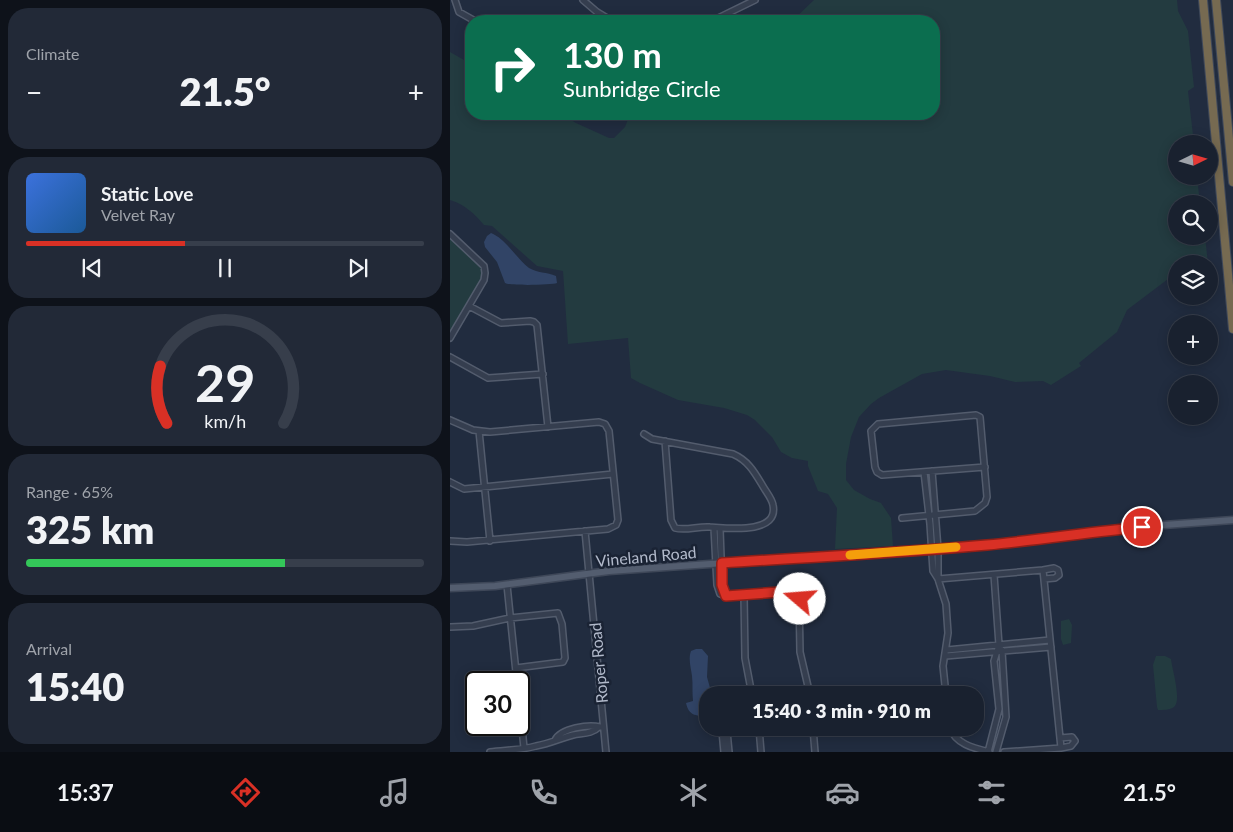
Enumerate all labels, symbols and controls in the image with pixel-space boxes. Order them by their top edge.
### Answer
text: 130 m [563,33,662,75]
icon: right [480,35,545,100]
text: Climate [26,44,79,63]
text: 21.5° [179,68,271,114]
text: − [26,75,42,109]
text: + [408,75,424,109]
text: Sunbridge Circle [563,75,721,102]
north arrow [1168,135,1218,185]
map controls [1168,135,1218,425]
text: Static Love [101,182,193,205]
button: search [1168,195,1218,245]
text: Velvet Ray [101,205,175,224]
icon: previous [78,254,106,282]
icon: pause [211,254,239,282]
icon: next [344,254,372,282]
button: layers [1168,255,1218,305]
button: + [1168,315,1218,365]
text: 29 [195,351,255,413]
button: − [1168,375,1218,425]
text: km/h [204,410,246,432]
text: Range · 65% [26,482,113,501]
text: 325 km [26,506,154,552]
pin [1121,506,1163,548]
icon: arrive [1128,513,1156,541]
street label: Vineland Road [595,542,697,570]
position arrow [773,572,825,624]
street label: Roper Road [585,622,611,704]
text: Arrival [26,639,72,658]
text: 15:40 [26,663,124,709]
speed limit sign: 30 [465,671,530,736]
text: 15:40 · 3 min · 910 m [752,699,931,722]
icon: directions [228,775,263,810]
icon: music [377,775,412,810]
icon: phone [526,775,561,810]
icon: climate [676,775,711,810]
icon: car [825,775,860,810]
icon: filters [974,775,1009,810]
text: 15:37 [57,779,114,806]
text: 21.5° [1123,779,1176,806]

